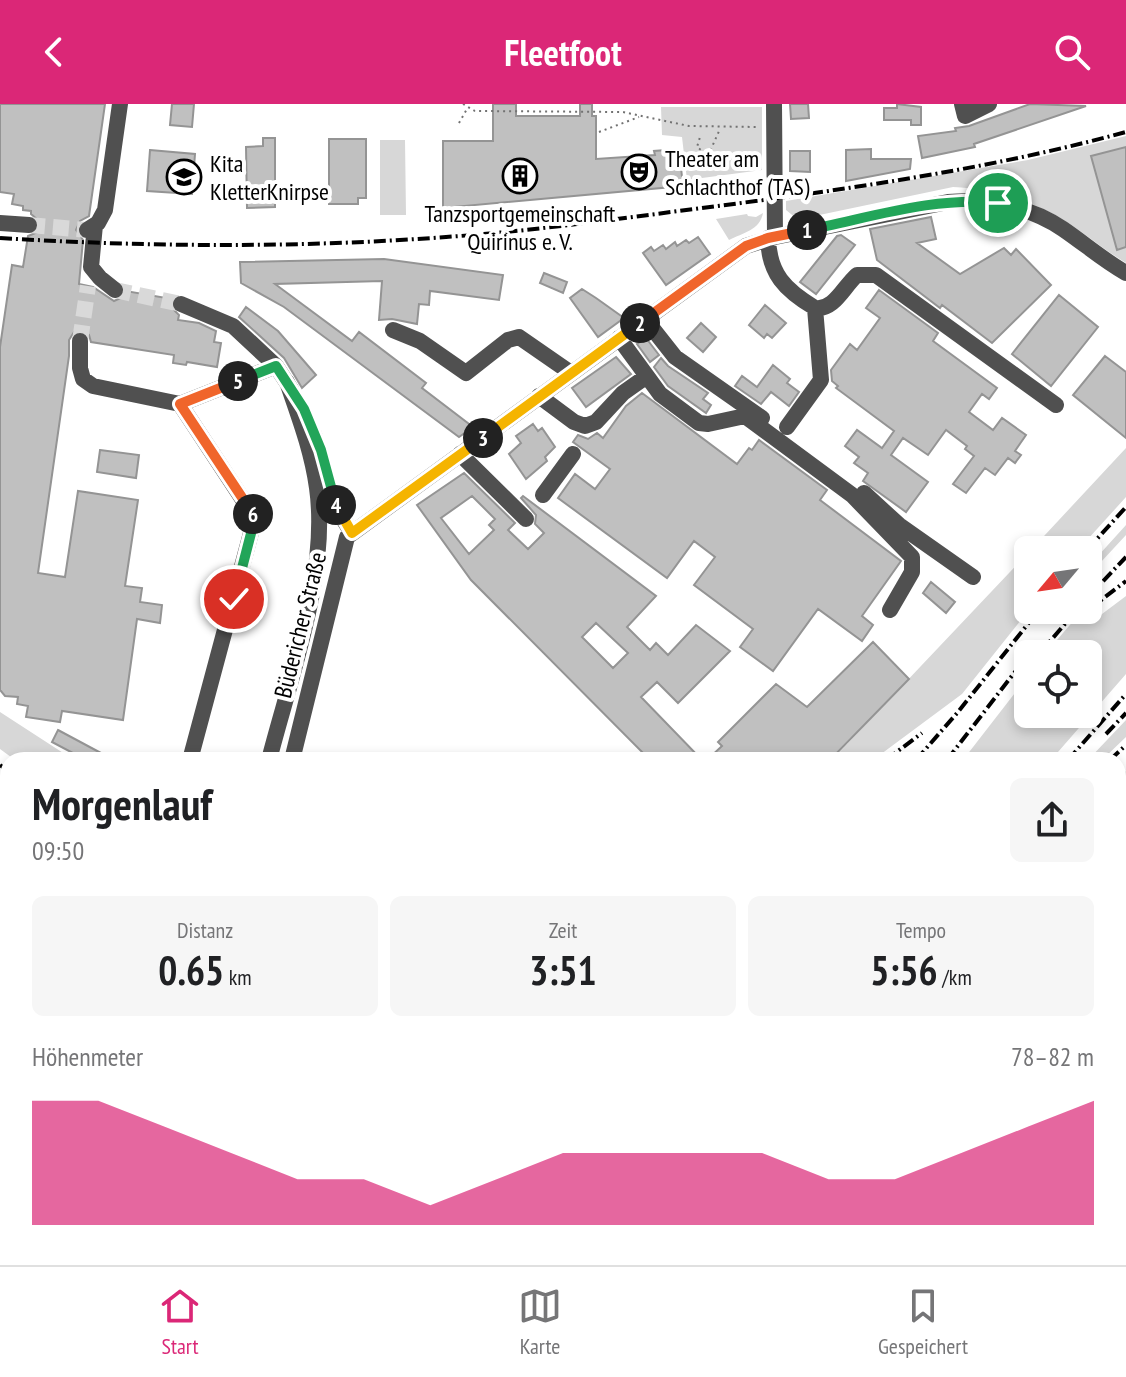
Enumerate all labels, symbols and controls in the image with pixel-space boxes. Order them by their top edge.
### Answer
text: Fleetfoot [504,29,622,76]
icon: back [32,30,76,74]
icon: search [1050,30,1094,74]
place label: Theater am Schlachthof (TAS) [665,143,810,202]
place label: Kita KletterKnirpse [210,148,329,207]
theatre icon: Theater am Schlachthof (TAS) [620,153,658,191]
building icon: Tanzsportgemeinschaft Quirinus e. V. [501,157,539,195]
school or university icon: Kita KletterKnirpse [165,158,203,196]
pin [964,169,1032,237]
icon: arrive [976,181,1020,225]
place label: Tanzsportgemeinschaft Quirinus e. V. [425,198,616,257]
pin: 1 [787,210,827,250]
text: 1 [802,216,812,244]
pin: 2 [620,303,660,343]
text: 2 [635,309,645,337]
pin: 5 [218,361,258,401]
text: 5 [233,367,243,395]
pin: 3 [463,418,503,458]
text: 3 [478,424,488,452]
pin: 4 [316,485,356,525]
text: 4 [331,491,341,519]
pin: 6 [233,494,273,534]
text: 6 [248,500,258,528]
north arrow [1014,536,1102,624]
map controls [1014,536,1102,728]
street label: Büdericher Straße [267,549,333,701]
pin [200,565,268,633]
icon: check [212,577,256,621]
button: locate [1014,640,1102,728]
text: Morgenlauf [32,775,212,832]
button: share [1010,778,1094,862]
text: 09:50 [32,834,84,867]
text: Distanz [177,916,233,944]
text: Zeit [549,916,577,944]
text: Tempo [896,916,946,944]
text: 0.65 [158,944,224,996]
text: 3:51 [529,944,597,996]
text: 5:56 [870,944,938,996]
text: km [224,963,252,991]
text: /km [938,963,972,991]
text: Höhenmeter [32,1040,143,1073]
text: 78–82 m [1011,1040,1094,1073]
tab: Start [158,1284,202,1360]
tab: Karte [518,1284,562,1360]
tab: Gespeichert [878,1284,968,1360]

